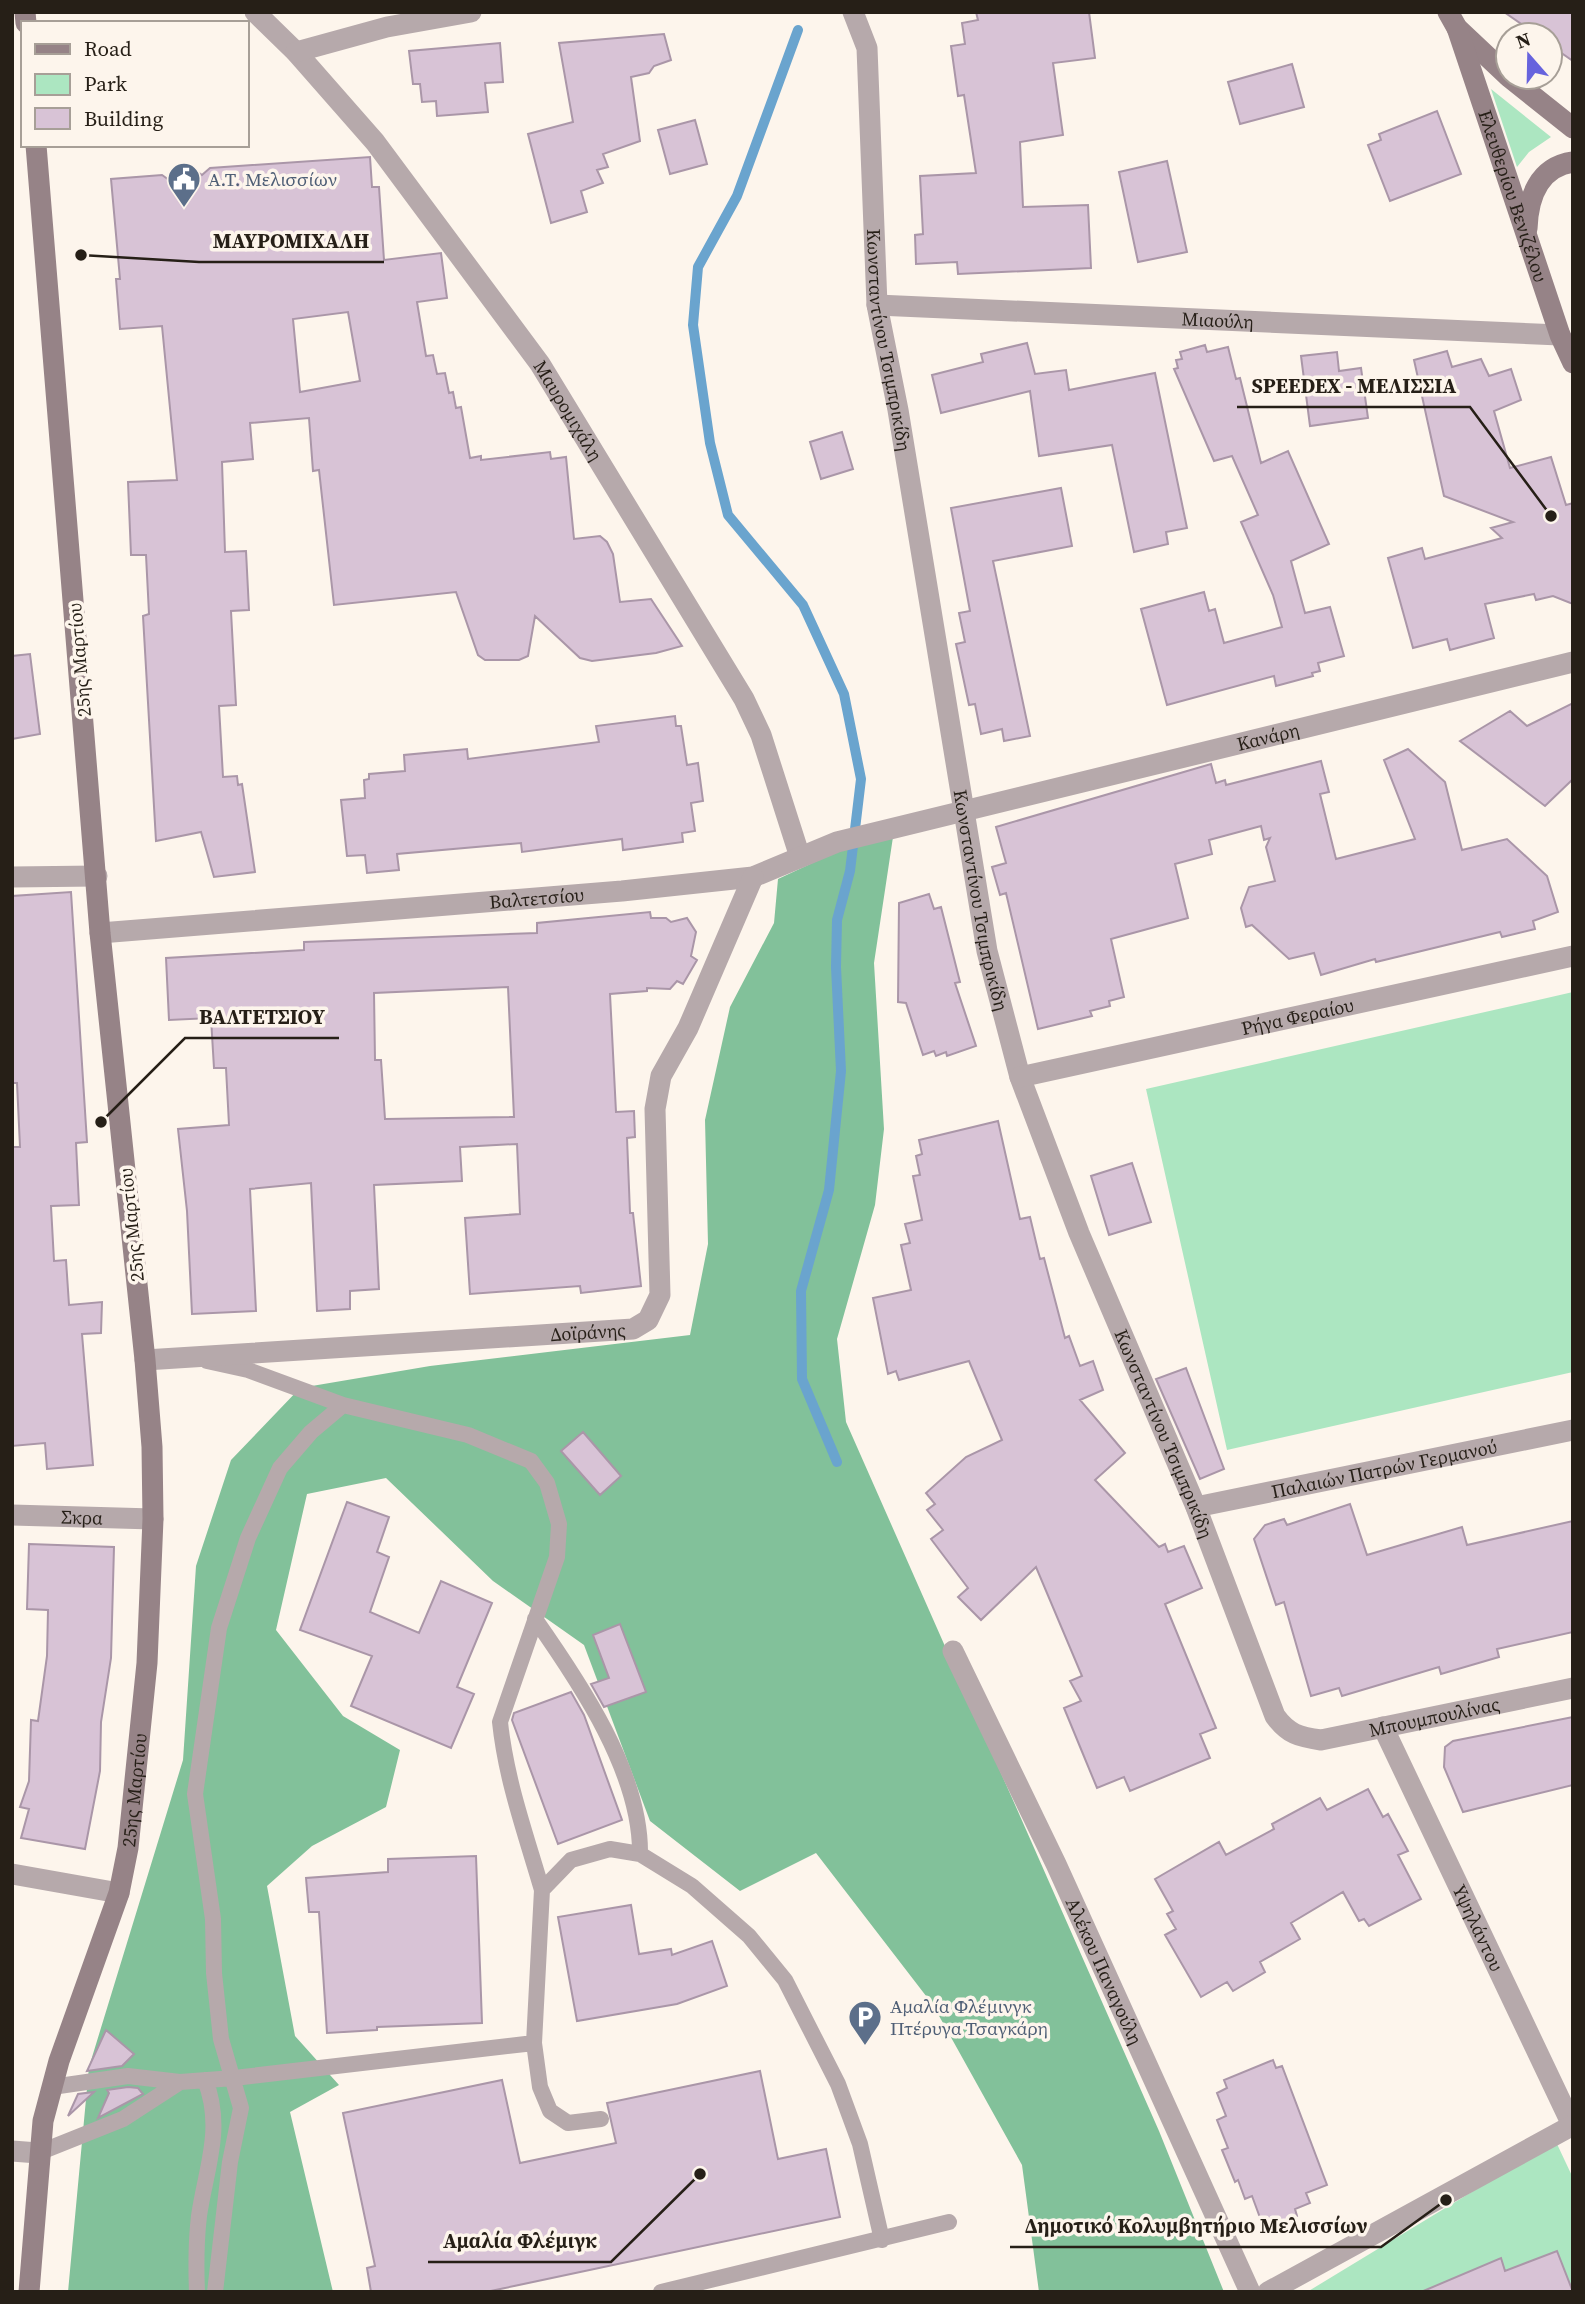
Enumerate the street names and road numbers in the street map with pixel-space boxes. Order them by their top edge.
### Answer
street label: Ελευθερίου Βενιζέλου [1472,106,1554,285]
street label: Κωνσταντίνου Τσιμπρικίδη [861,228,918,453]
street label: Μιαούλη [1181,305,1254,335]
street label: Μαυρομιχάλη [528,355,609,466]
street label: 25ης Μαρτίου [61,602,97,718]
street label: Κανάρη [1234,716,1302,757]
street label: Κωνσταντίνου Τσιμπρικίδη [948,787,1015,1014]
street label: Βαλτετσίου [488,881,585,915]
street label: Ρήγα Φεραίου [1239,991,1356,1041]
street label: 25ης Μαρτίου [112,1167,150,1283]
street label: Δοϊράνης [550,1316,627,1347]
street label: Κωνσταντίνου Τσιμπρικίδη [1108,1325,1220,1542]
street label: Παλαιών Πατρών Γερμανού [1269,1433,1499,1504]
street label: Σκρα [61,1503,103,1531]
street label: Μπουμπουλίνας [1366,1690,1502,1743]
street label: 25ης Μαρτίου [115,1732,153,1848]
street label: Υψηλάντου [1446,1880,1510,1975]
street label: Αλέκου Παναγούλη [1060,1893,1149,2049]

